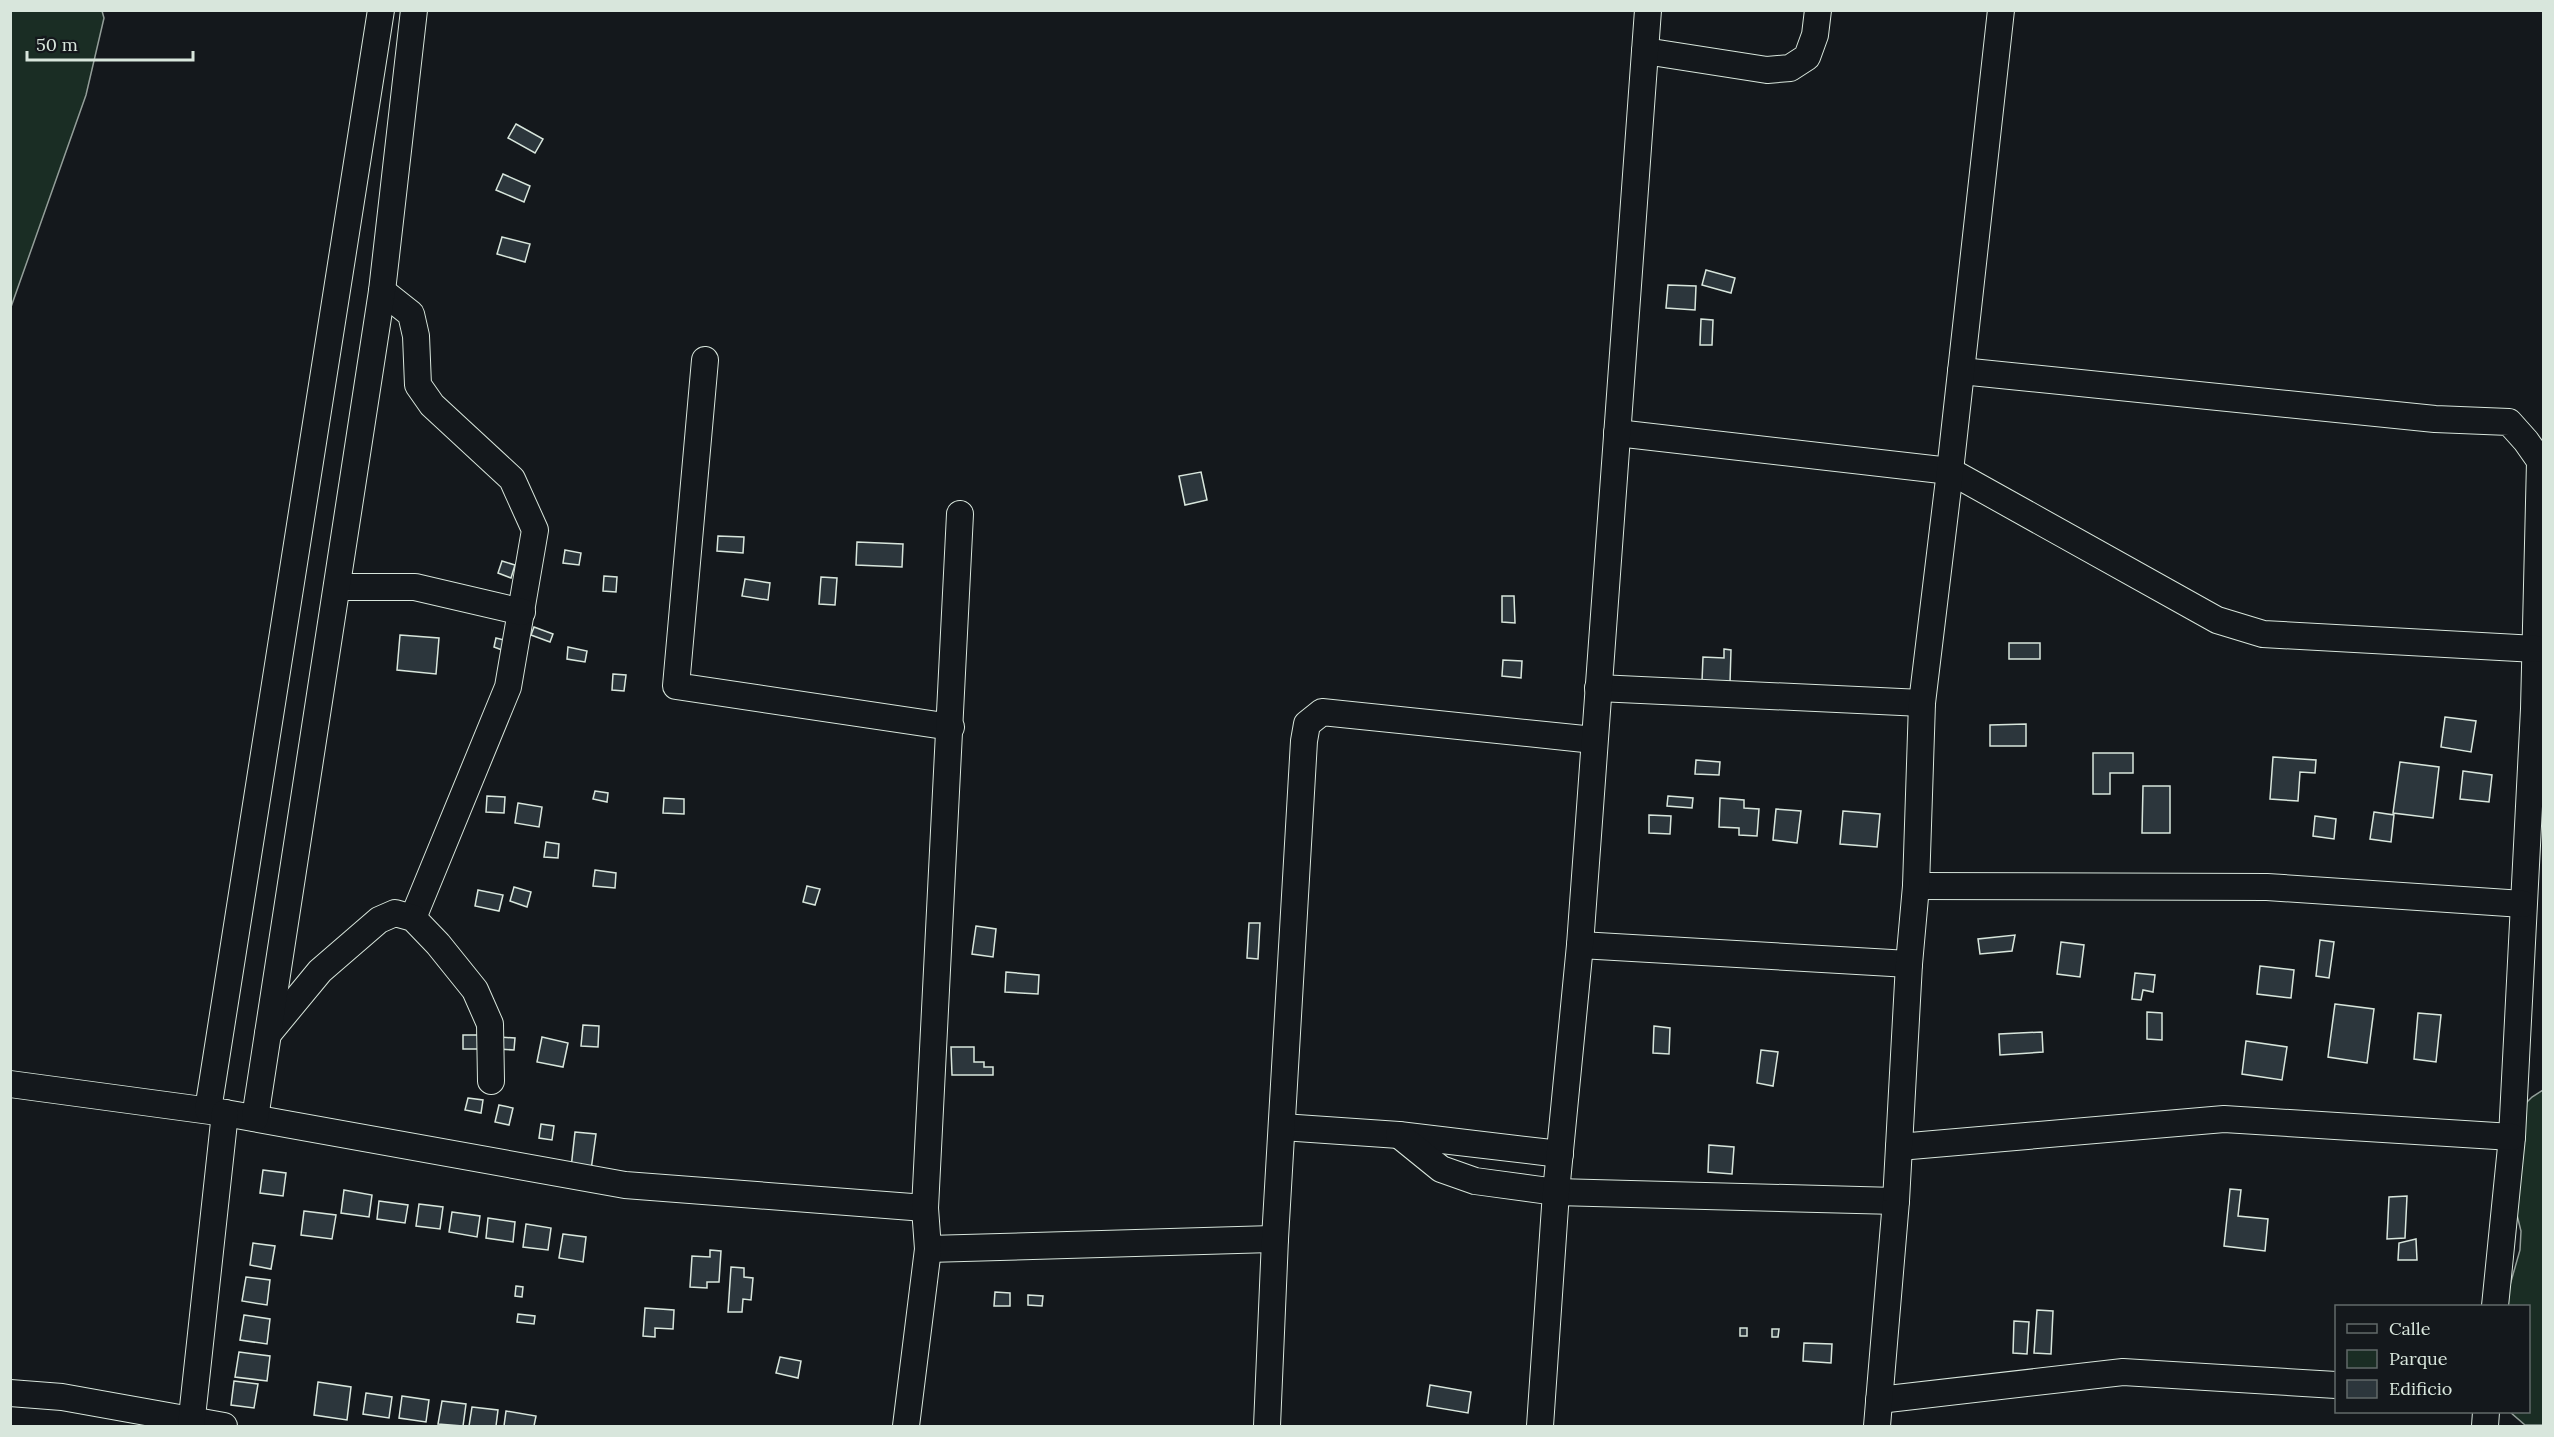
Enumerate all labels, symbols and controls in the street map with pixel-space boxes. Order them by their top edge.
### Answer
scale bar [27,24,194,62]
text: 50 m [36,33,78,56]
legend [2335,1305,2530,1413]
text: Calle [2389,1317,2431,1340]
text: Parque [2389,1347,2448,1370]
text: Edificio [2389,1377,2452,1400]

